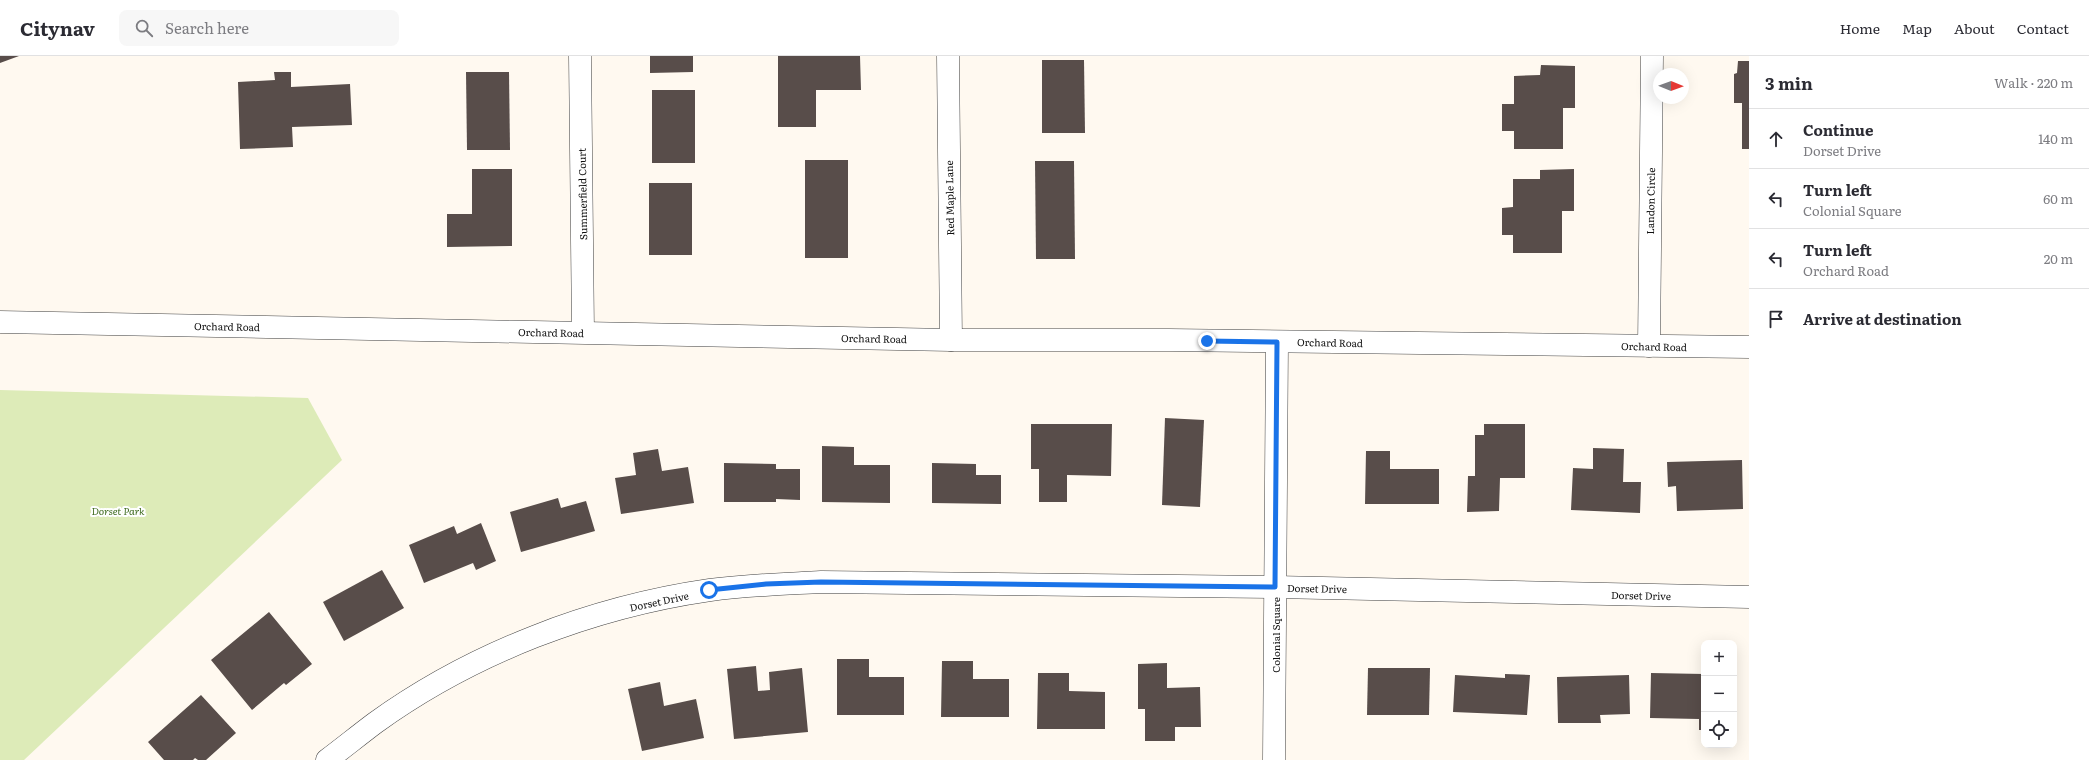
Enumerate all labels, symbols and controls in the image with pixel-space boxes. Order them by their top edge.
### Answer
search box [119,10,399,46]
text: Citynav [20,14,95,42]
text: Search here [165,16,249,39]
icon: search [133,17,155,39]
text: Home [1840,18,1880,38]
text: Map [1902,18,1932,38]
text: About [1954,18,1995,38]
text: Contact [2017,18,2069,38]
north arrow [1653,68,1689,104]
text: 3 min [1765,70,1813,95]
text: Walk · 220 m [1994,73,2073,92]
text: Continue [1803,118,1873,141]
icon: ahead [1765,128,1787,150]
text: 140 m [2038,129,2073,148]
text: Dorset Drive [1803,141,1881,160]
street label: Summerfield Court [574,148,590,240]
street label: Red Maple Lane [941,160,957,236]
street label: Landon Circle [1642,167,1658,235]
text: Turn left [1803,178,1872,201]
icon: left [1765,188,1787,210]
text: 60 m [2043,189,2073,208]
text: Colonial Square [1803,201,1901,220]
text: Turn left [1803,238,1872,261]
icon: left [1765,248,1787,270]
text: 20 m [2044,249,2073,268]
text: Orchard Road [1803,261,1889,280]
text: Arrive at destination [1803,307,1962,330]
icon: arrive [1765,308,1787,330]
street label: Orchard Road [194,318,260,334]
street label: Orchard Road [518,324,584,340]
street label: Orchard Road [841,330,907,346]
route end [1198,332,1216,350]
street label: Orchard Road [1297,334,1363,350]
street label: Orchard Road [1621,338,1687,354]
park label: Dorset Park [91,503,145,518]
street label: Dorset Drive [1287,580,1347,596]
route start [700,581,718,599]
street label: Dorset Drive [628,587,690,615]
street label: Dorset Drive [1611,587,1671,603]
street label: Colonial Square [1268,597,1283,673]
map controls [1701,640,1737,748]
button: + [1701,640,1737,676]
button: − [1701,676,1737,712]
button: locate [1701,712,1737,748]

